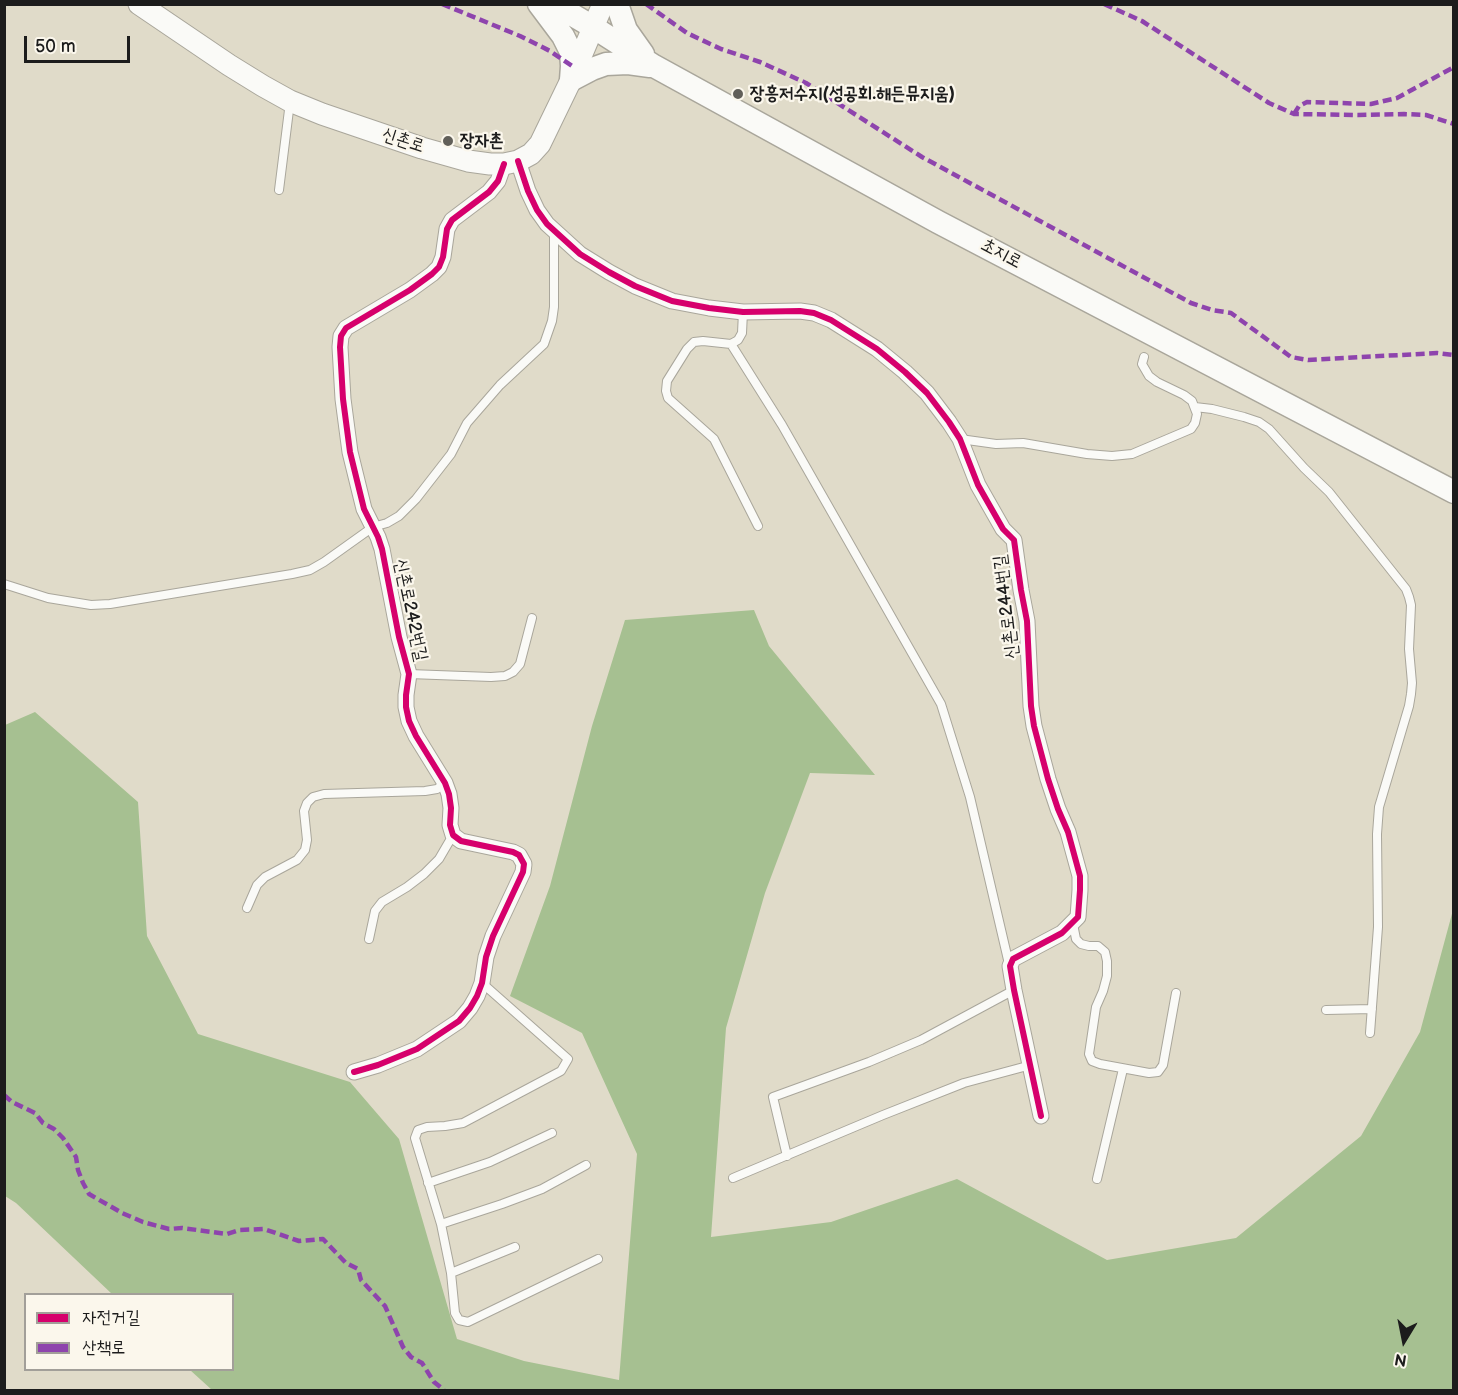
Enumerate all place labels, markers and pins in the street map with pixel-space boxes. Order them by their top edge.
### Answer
place label: 장흥저수지(성공회.해든뮤지움) [750,83,955,105]
marker: 장흥저수지(성공회.해든뮤지움) [731,87,745,101]
place label: 장자촌 [460,130,503,152]
marker: 장자촌 [441,134,455,148]

